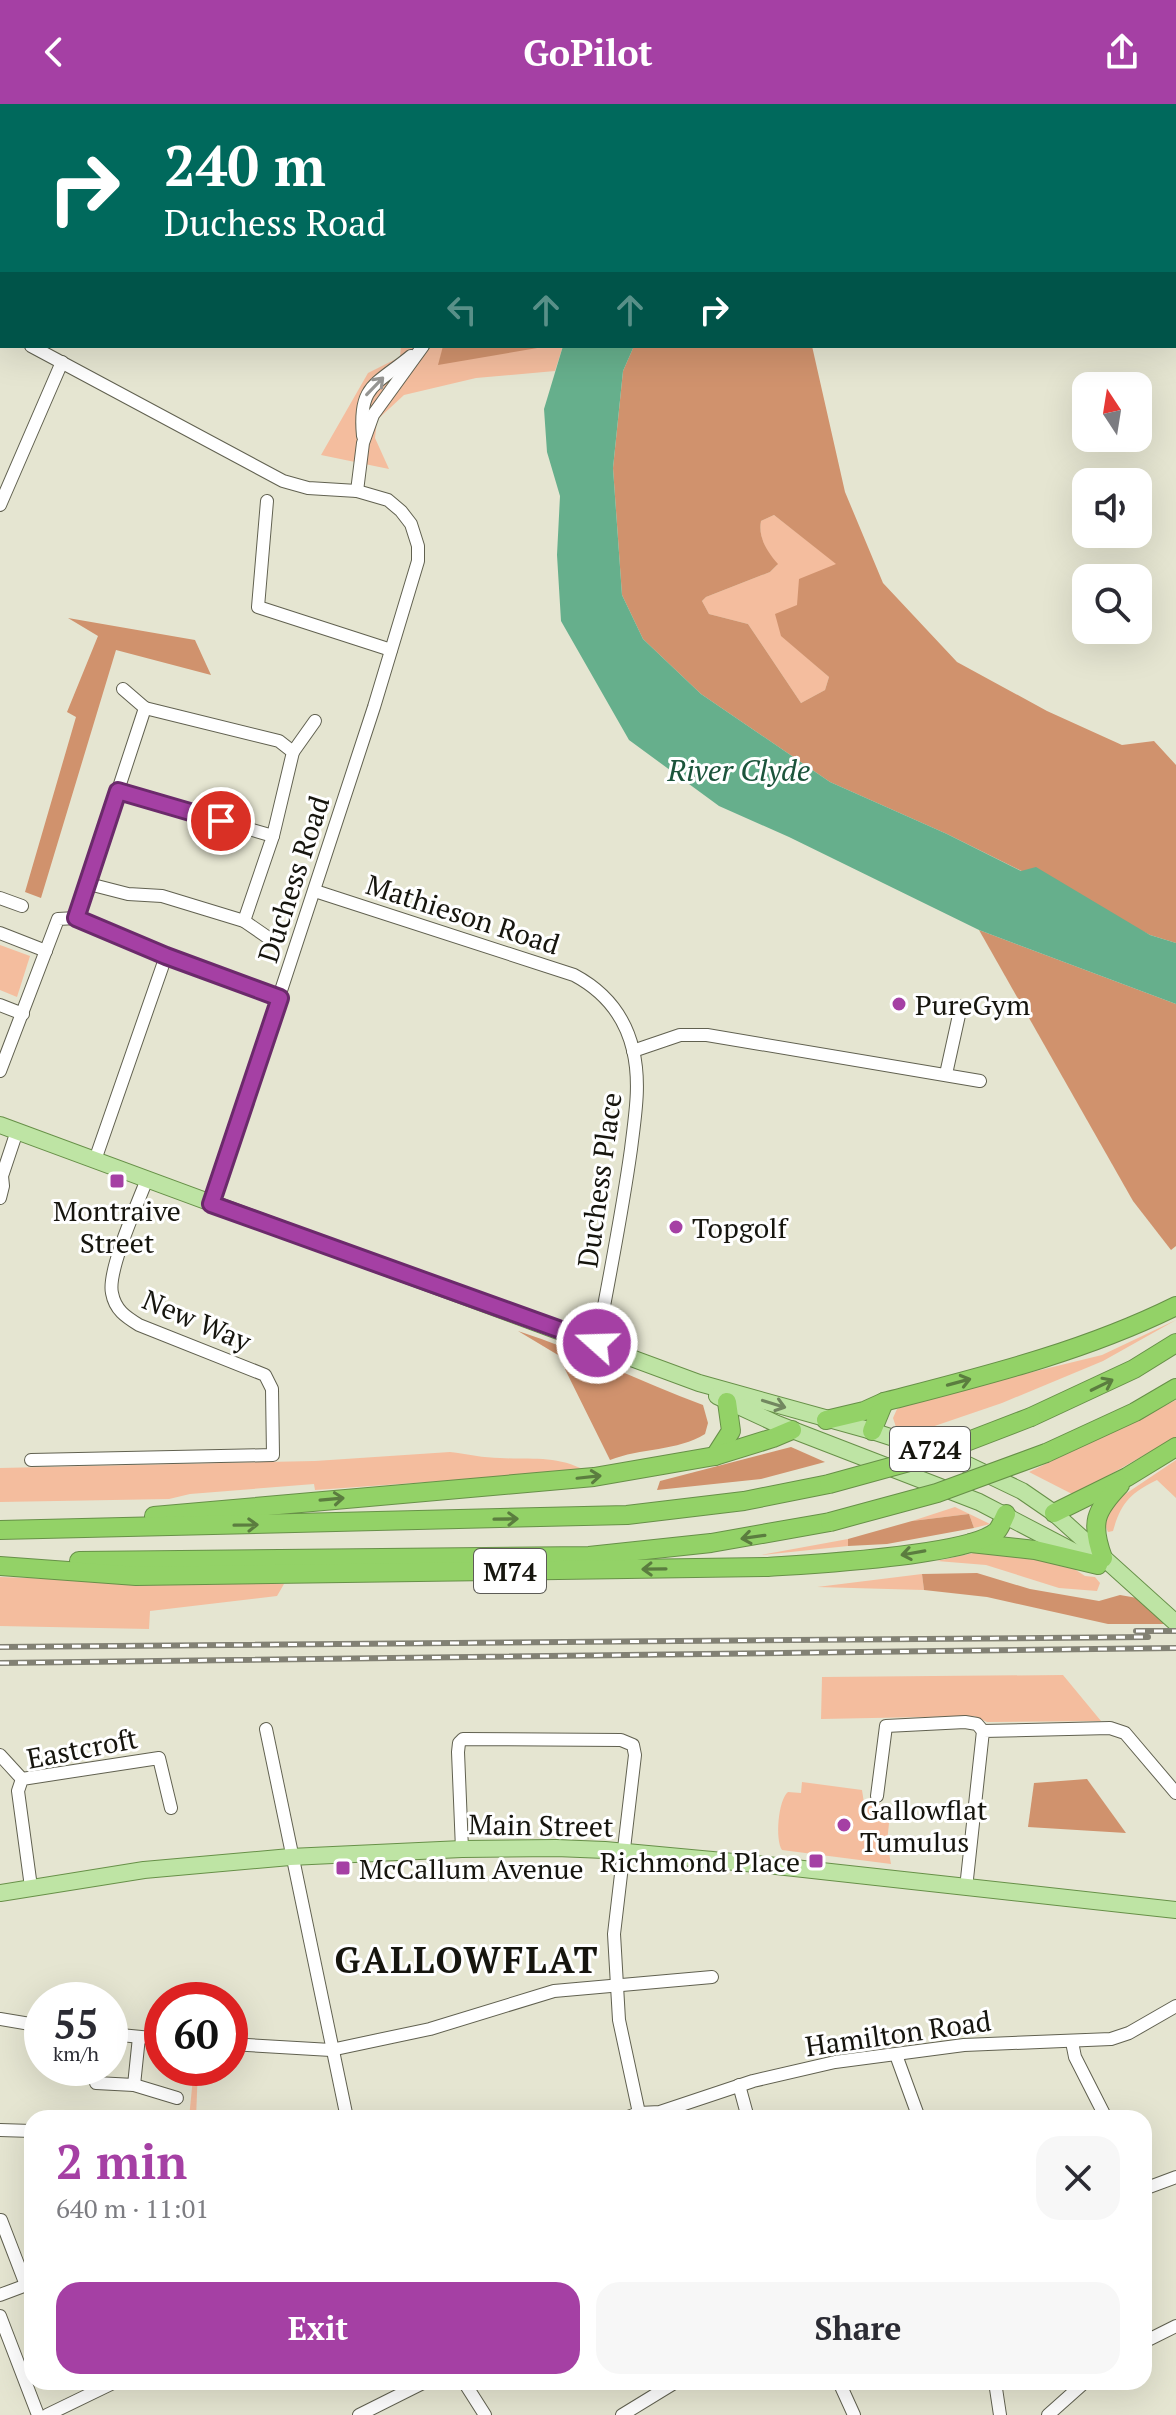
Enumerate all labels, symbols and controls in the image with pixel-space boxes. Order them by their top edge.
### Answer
text: GoPilot [523,29,653,76]
icon: back [32,30,76,74]
icon: share [1100,30,1144,74]
text: 240 m [164,128,326,202]
icon: right [32,136,136,240]
text: Duchess Road [164,199,386,246]
icon: left [440,288,484,332]
icon: ahead [524,288,568,332]
icon: ahead [608,288,652,332]
icon: right [692,288,736,332]
north arrow [1072,372,1152,452]
map controls [1072,372,1152,644]
one-way arrow [366,376,385,396]
button: sound [1072,468,1152,548]
button: search [1072,564,1152,644]
water label: River Clyde [667,750,811,790]
pin [187,787,255,855]
street label: Duchess Road [249,791,337,967]
icon: arrive [199,799,243,843]
street label: Mathieson Road [362,865,564,963]
place label: PureGym [915,986,1030,1023]
marker: PureGym [890,995,908,1013]
street label: Duchess Place [568,1090,630,1270]
marker: Montraive Street [108,1172,126,1190]
place label: Montraive Street [53,1192,181,1261]
place label: Topgolf [692,1209,790,1246]
marker: Topgolf [667,1218,685,1236]
street label: New Way [137,1281,258,1360]
position arrow [555,1301,639,1385]
one-way arrow [946,1374,972,1389]
one-way arrow [1089,1376,1113,1392]
one-way arrow [761,1397,787,1412]
road number: A724 [890,1427,970,1471]
one-way arrow [575,1470,602,1485]
one-way arrow [318,1491,345,1506]
one-way arrow [492,1511,519,1527]
one-way arrow [232,1517,259,1532]
one-way arrow [741,1530,767,1545]
one-way arrow [901,1546,926,1561]
road number: M74 [474,1549,546,1593]
one-way arrow [641,1561,668,1576]
street label: Eastcroft [24,1719,141,1777]
place label: Gallowflat Tumulus [860,1791,988,1860]
street label: Main Street [468,1805,614,1845]
marker: Gallowflat Tumulus [835,1816,853,1834]
place label: Richmond Place [600,1843,800,1880]
place label: McCallum Avenue [359,1850,584,1887]
marker: Richmond Place [807,1852,825,1870]
marker: McCallum Avenue [334,1859,352,1877]
district label: GALLOWFLAT [335,1936,599,1983]
speed limit sign: 60 [144,1982,248,2086]
text: 55 [53,1997,99,2050]
street label: Hamilton Road [803,2002,993,2064]
text: km/h [53,2040,99,2067]
text: 2 min [56,2129,187,2193]
button: close [1036,2136,1120,2220]
text: 640 m · 11:01 [56,2191,209,2225]
button: Exit [56,2282,580,2374]
button: Share [596,2282,1120,2374]

